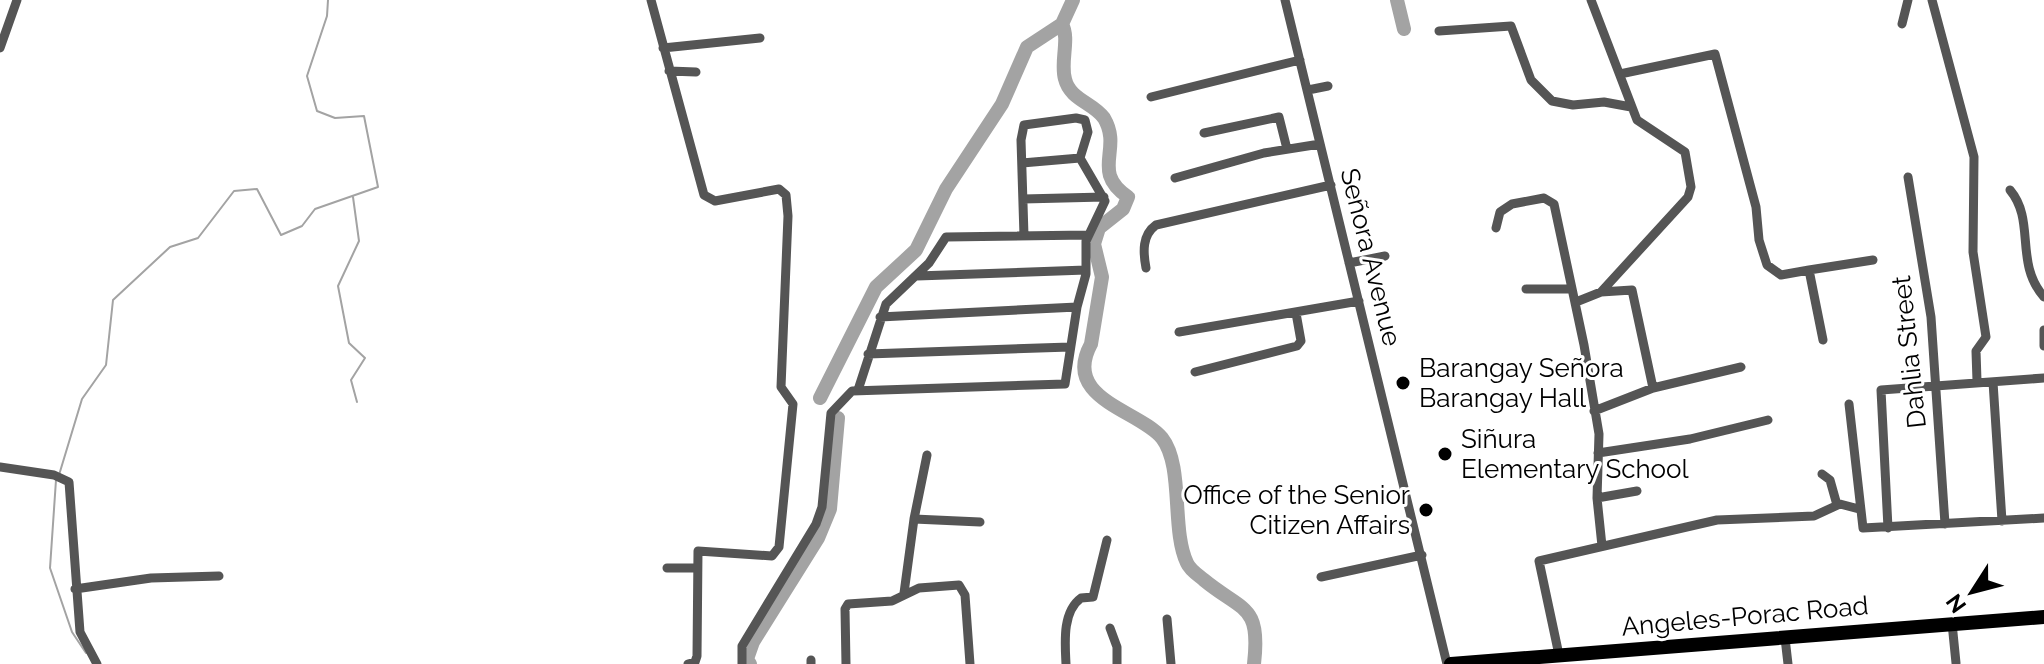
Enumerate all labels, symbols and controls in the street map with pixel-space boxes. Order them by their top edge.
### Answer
street label: Señora Avenue [1334,165,1408,349]
street label: Dahlia Street [1886,274,1932,430]
place label: Barangay Señora Barangay Hall [1419,353,1624,413]
marker: Barangay Señora Barangay Hall [1394,374,1412,392]
place label: Siñura Elementary School [1461,424,1690,484]
marker: Siñura Elementary School [1436,445,1454,463]
place label: Office of the Senior Citizen Affairs [1183,480,1410,540]
marker: Office of the Senior Citizen Affairs [1417,501,1435,519]
north arrow [1932,552,2012,632]
text: N [1940,589,1971,618]
street label: Angeles-Porac Road [1620,590,1870,642]

